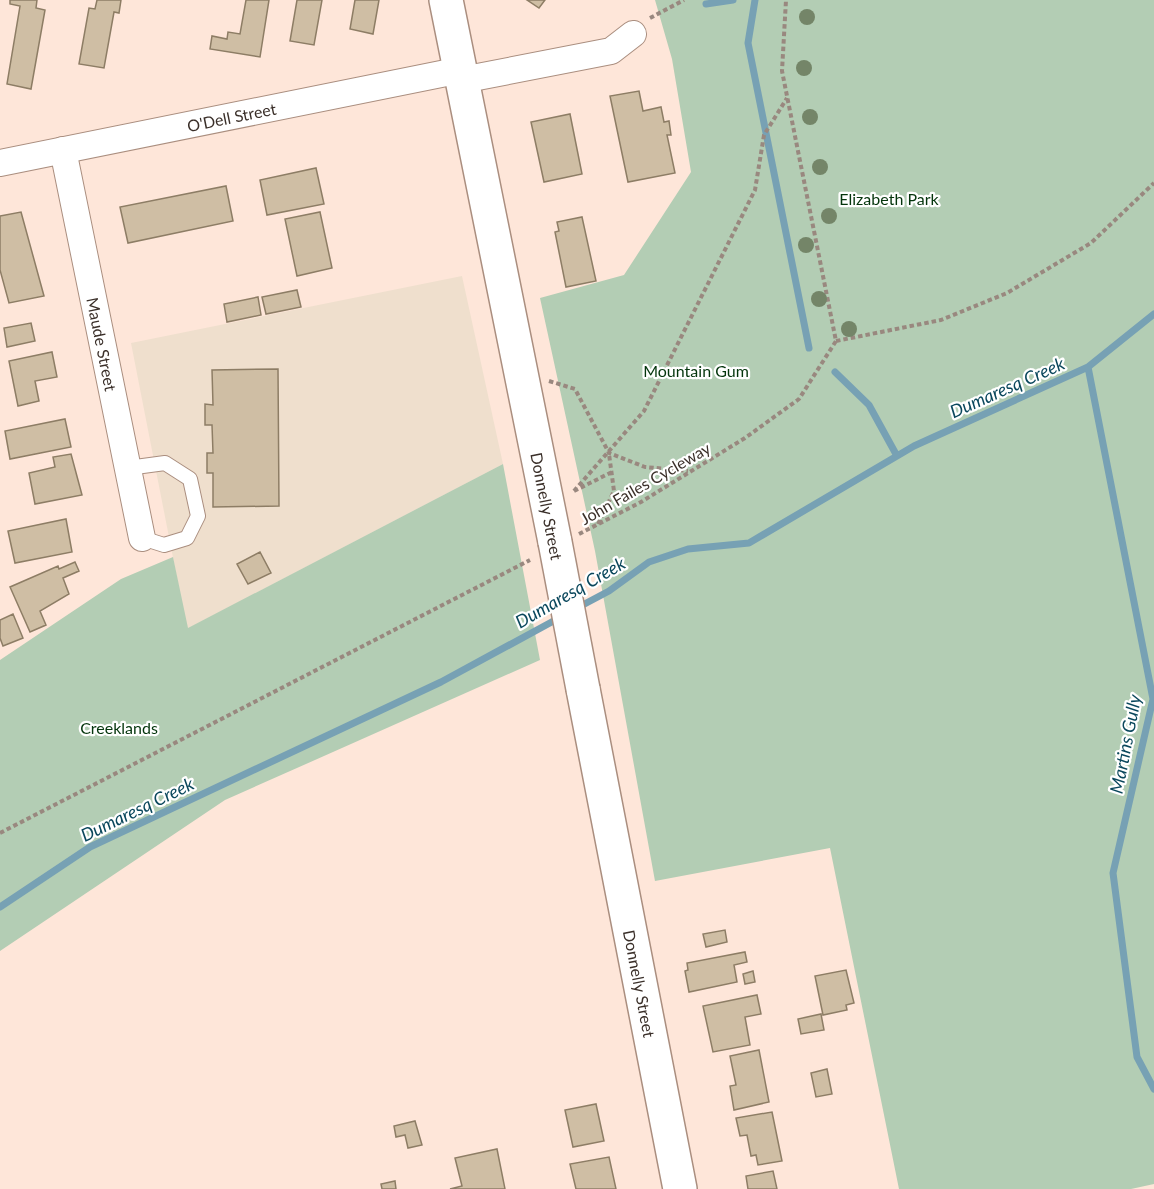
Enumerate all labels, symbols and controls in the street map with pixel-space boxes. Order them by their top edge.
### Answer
street label: O'Dell Street [185,98,278,135]
park label: Elizabeth Park [839,189,940,208]
street label: Maude Street [84,295,121,393]
water label: Dumaresq Creek [946,352,1068,422]
park label: Mountain Gum [643,361,749,380]
street label: John Failes Cycleway [577,438,714,528]
street label: Donnelly Street [527,451,567,562]
water label: Dumaresq Creek [511,551,629,632]
water label: Martins Gully [1105,692,1145,795]
park label: Creeklands [80,718,158,737]
water label: Dumaresq Creek [77,772,198,846]
street label: Donnelly Street [620,928,660,1039]

